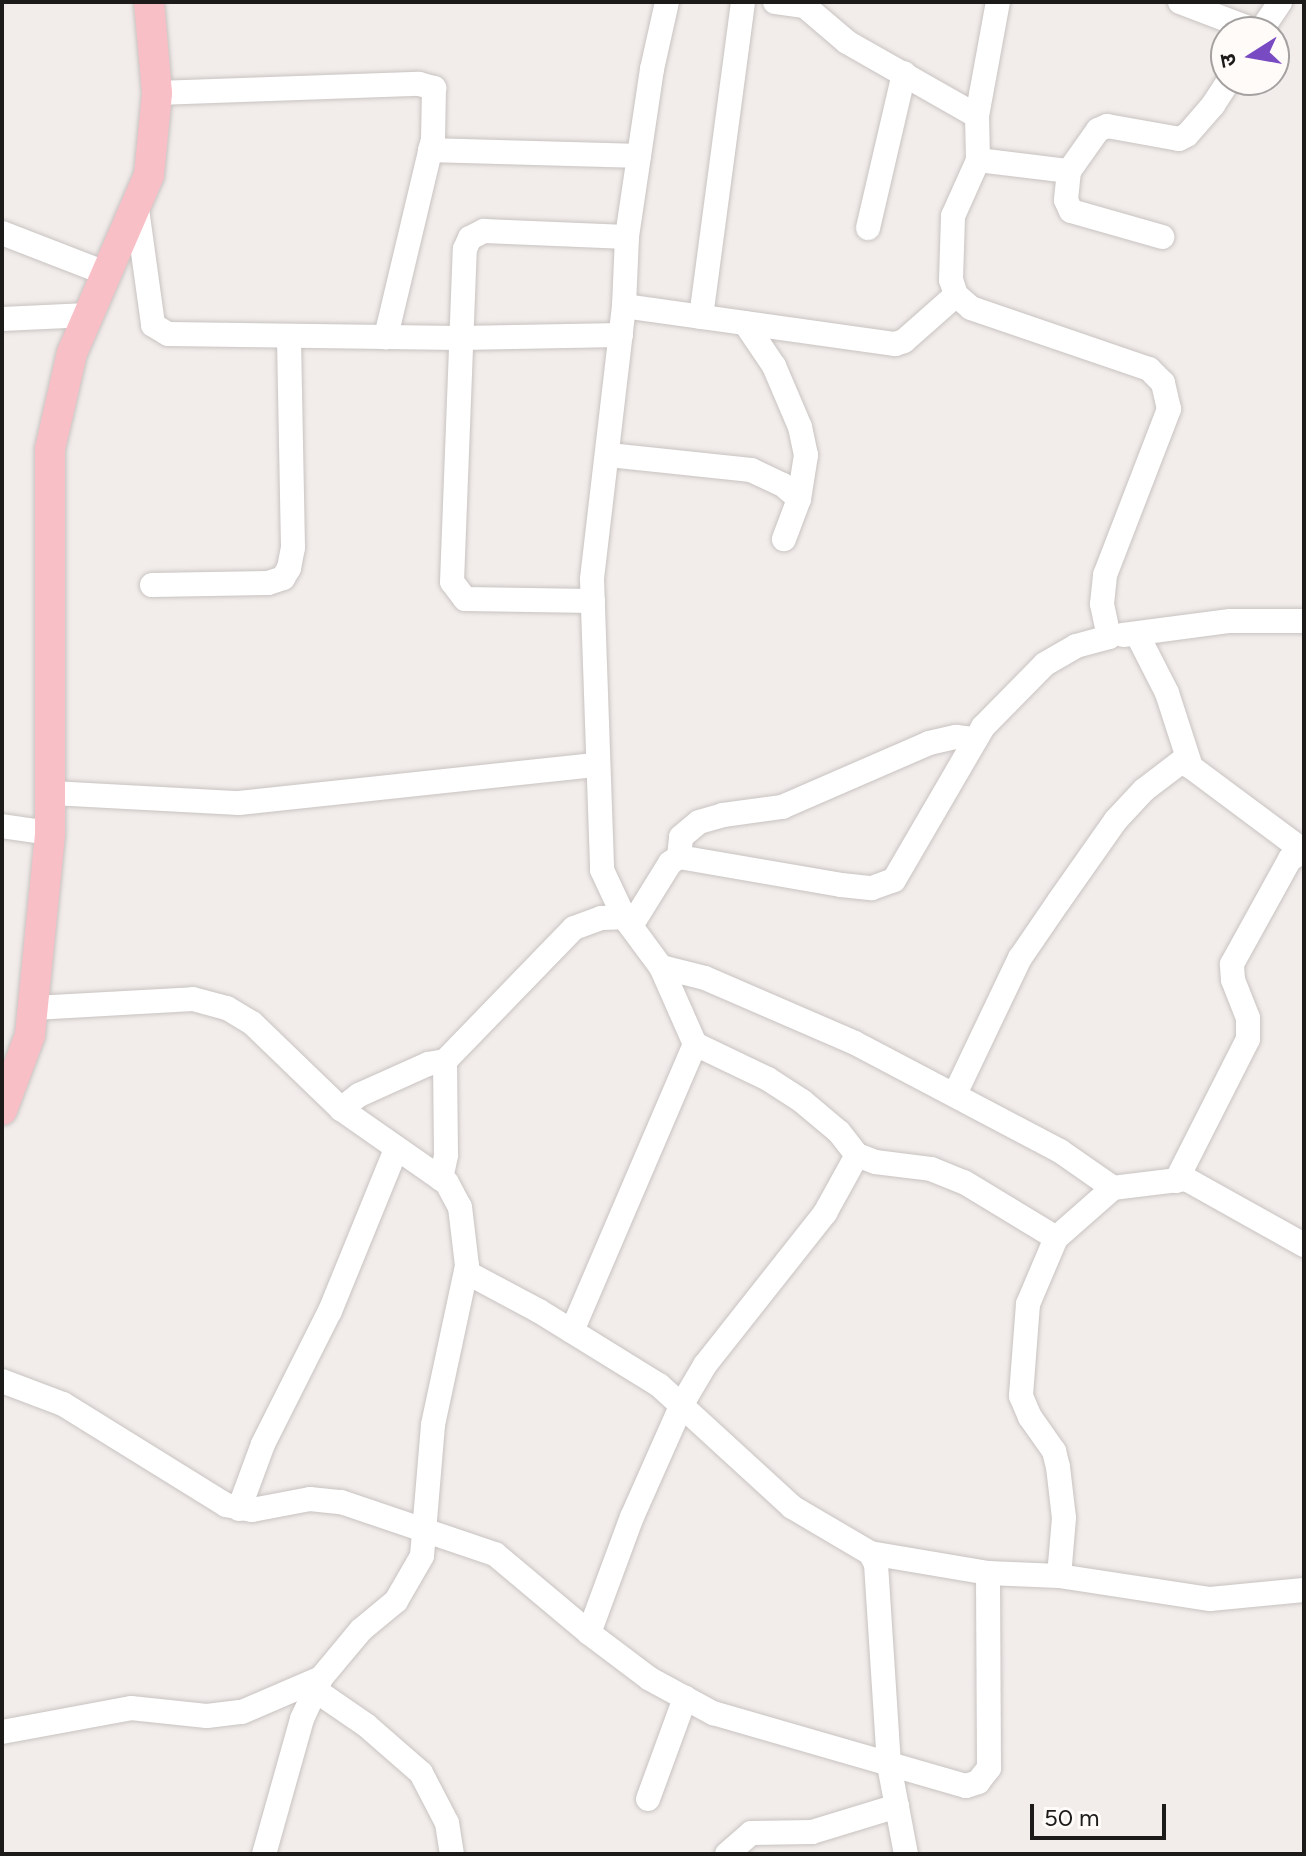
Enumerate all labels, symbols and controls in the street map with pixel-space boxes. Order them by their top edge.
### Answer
north arrow [1210,16,1290,96]
text: उ [1213,51,1242,69]
scale bar [1034,1788,1170,1838]
text: 50 m [1044,1803,1100,1832]

